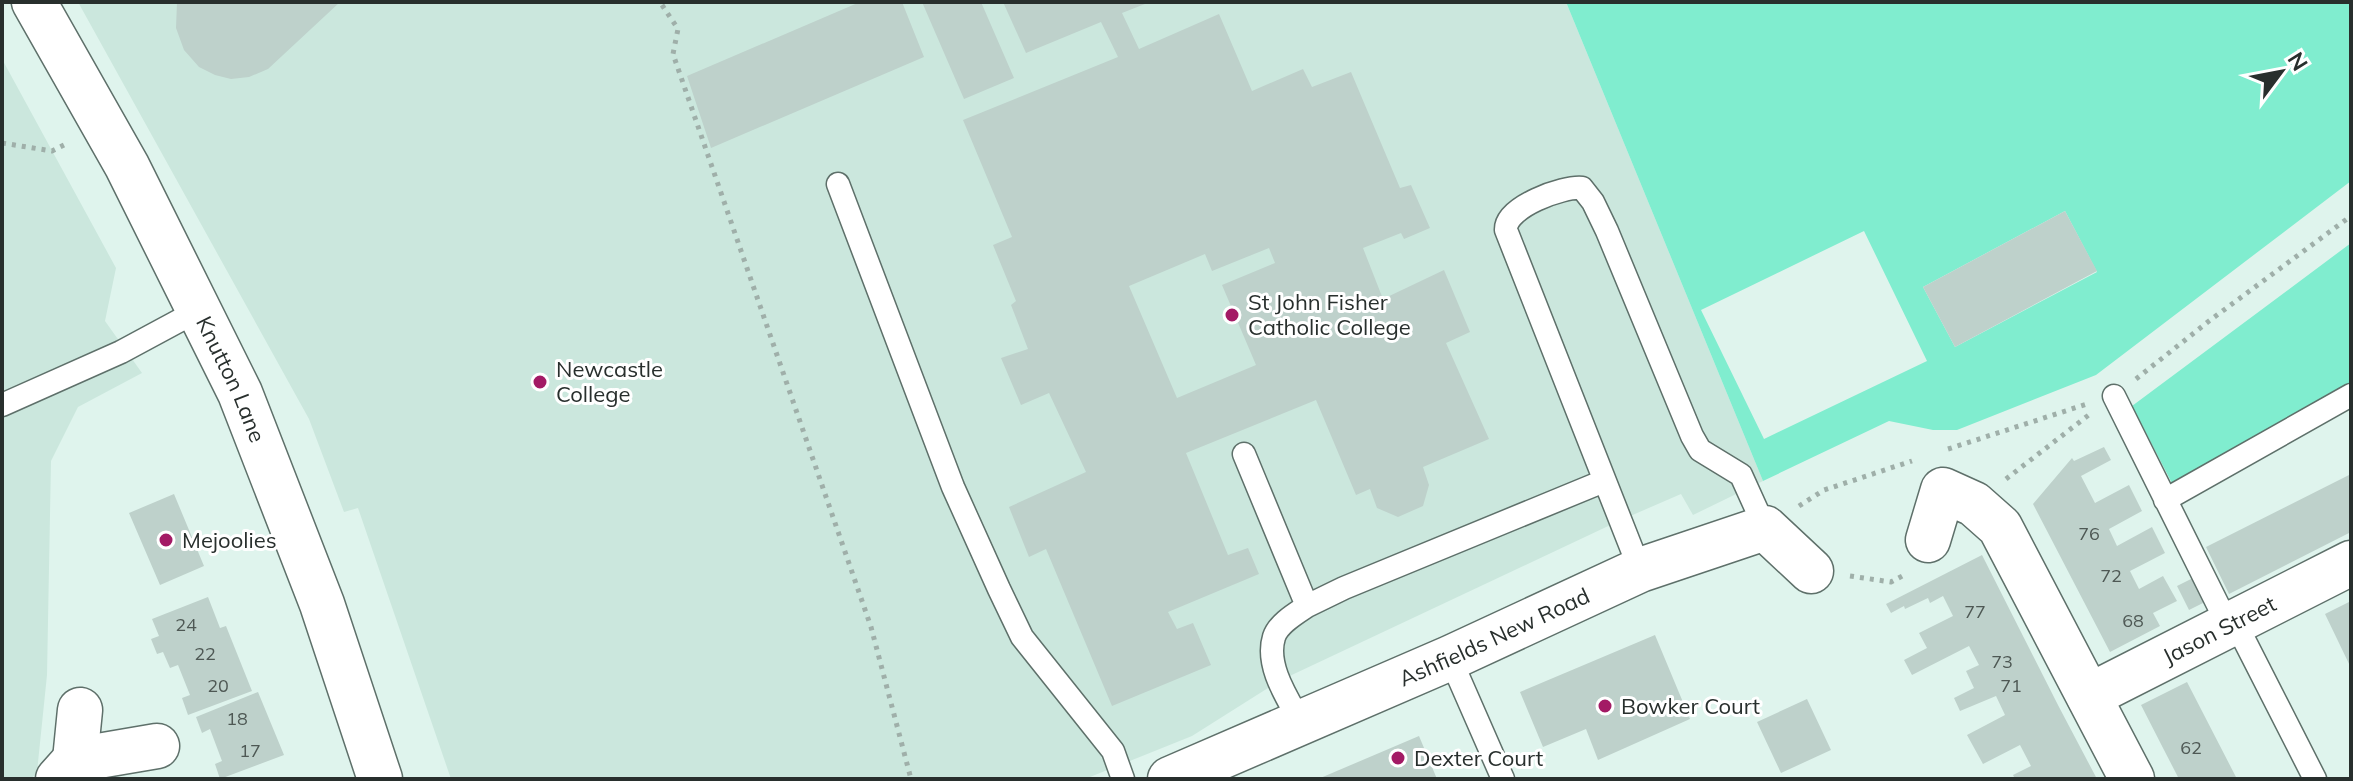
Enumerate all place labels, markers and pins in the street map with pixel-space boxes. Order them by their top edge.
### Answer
place label: St John Fisher Catholic College [1248,288,1411,341]
marker: St John Fisher Catholic College [1223,306,1241,324]
place label: Newcastle College [556,355,663,408]
marker: Newcastle College [531,373,549,391]
place label: Mejoolies [182,526,277,554]
marker: Mejoolies [157,531,175,549]
place label: Bowker Court [1621,692,1760,720]
marker: Bowker Court [1596,697,1614,715]
place label: Dexter Court [1414,744,1543,772]
marker: Dexter Court [1389,749,1407,767]

